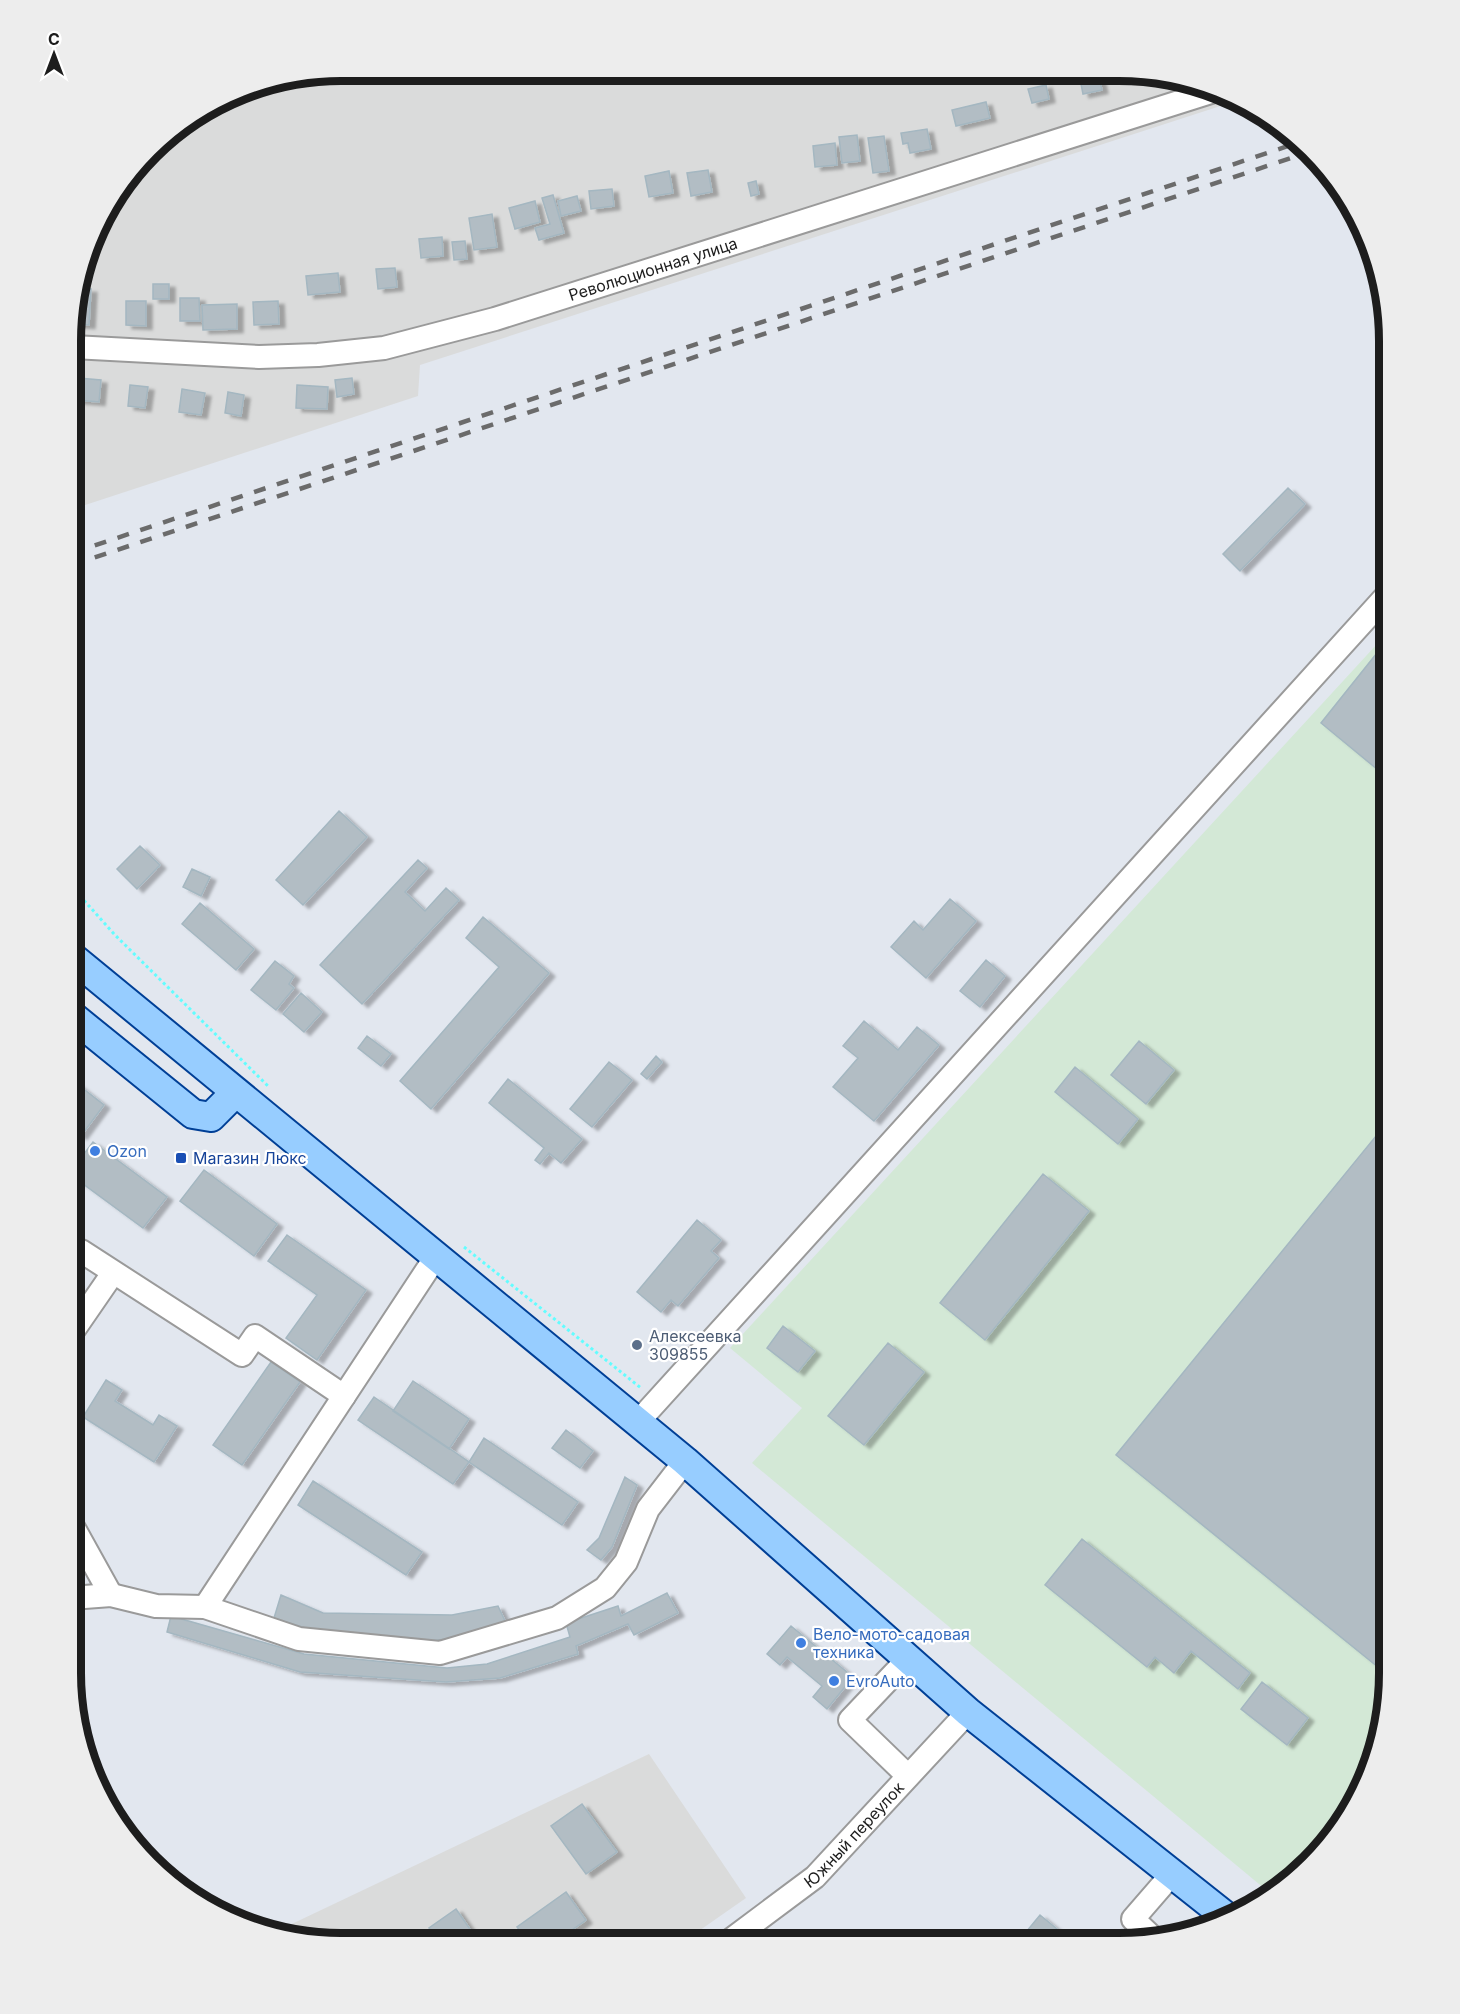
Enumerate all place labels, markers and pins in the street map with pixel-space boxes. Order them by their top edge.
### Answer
place label: Ozon [107,1141,147,1161]
marker: Ozon [88,1144,102,1158]
place label: Магазин Люкс [193,1148,307,1168]
marker: Магазин Люкс [174,1151,188,1165]
place label: Алексеевка 309855 [649,1326,741,1364]
marker: Алексеевка 309855 [630,1338,644,1352]
place label: Вело-мото-садовая техника [813,1624,970,1662]
marker: Вело-мото-садовая техника [794,1636,808,1650]
place label: EvroAuto [846,1671,915,1691]
marker: EvroAuto [827,1674,841,1688]

